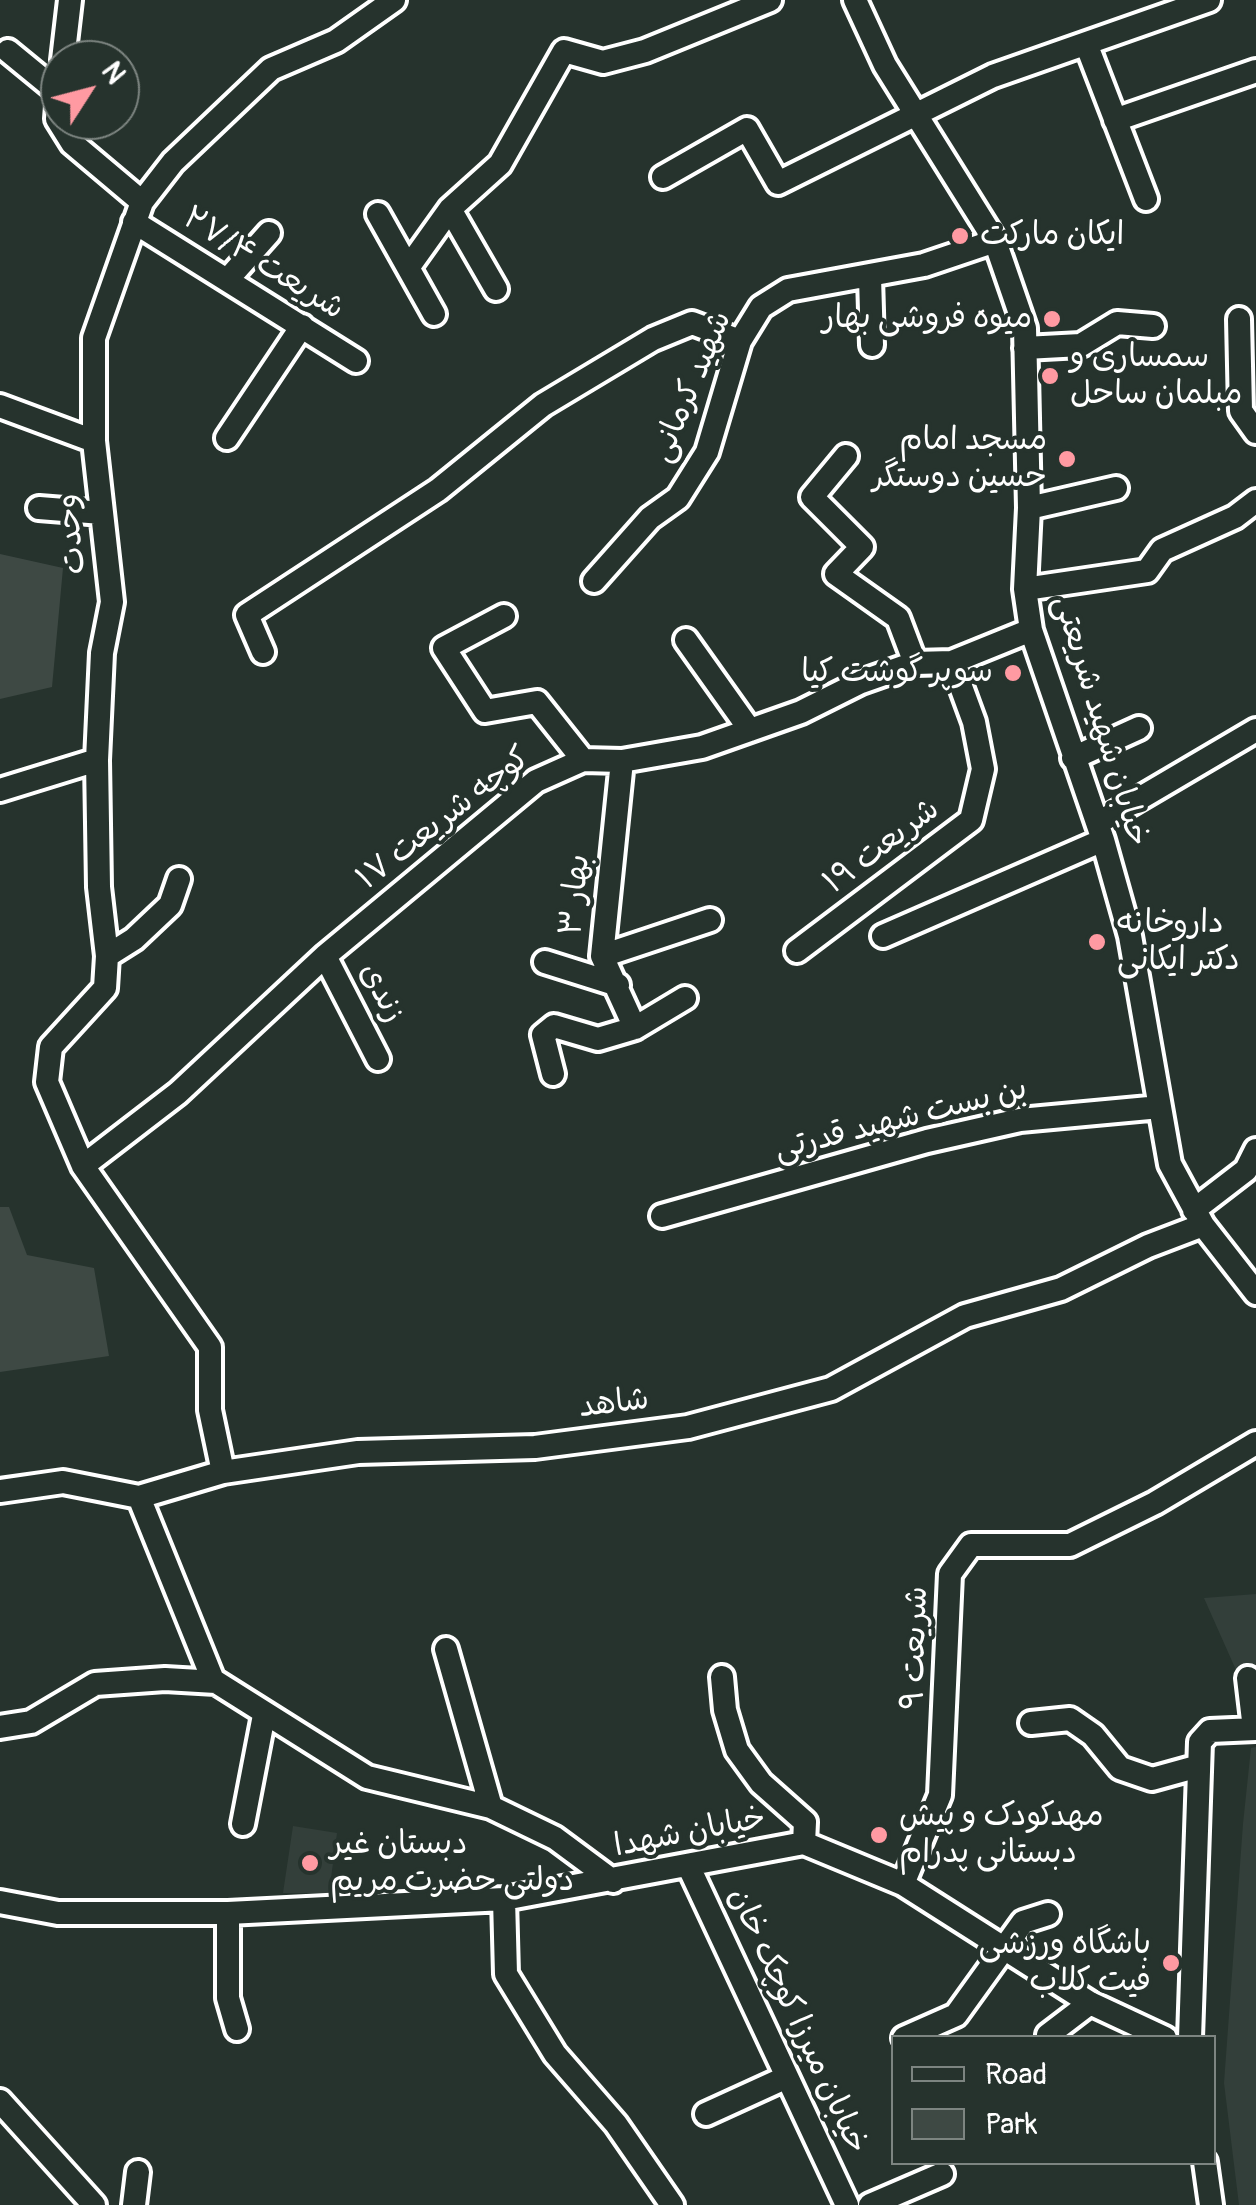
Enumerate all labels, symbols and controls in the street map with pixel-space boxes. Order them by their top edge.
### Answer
north arrow [40,40,140,140]
text: N [93,55,133,91]
street label: شریعت ۲۷/۴ [175,199,351,329]
place label: ایکان مارکت [980,217,1124,255]
marker: ایکان مارکت [949,225,971,247]
place label: میوه فروشی بهار [822,300,1032,338]
street label: شهید کرمانی [643,306,741,468]
marker: میوه فروشی بهار [1041,308,1063,330]
place label: سمساری و مبلمان ساحل [1070,339,1242,414]
marker: سمساری و مبلمان ساحل [1039,365,1061,387]
place label: مسجد امام حسین دوستگر [872,422,1047,497]
marker: مسجد امام حسین دوستگر [1056,448,1078,470]
street label: وحدت [49,492,95,576]
street label: خیابان شهید شریعتی [1044,591,1156,851]
place label: سوپر گوشت کیا [801,654,993,692]
marker: سوپر گوشت کیا [1002,662,1024,684]
street label: کوچه شریعت ۱۷ [349,739,539,899]
street label: شریعت ۱۹ [816,791,948,903]
street label: بهار ۳ [553,852,599,938]
place label: داروخانه دکتر ایکانی [1117,905,1240,980]
marker: داروخانه دکتر ایکانی [1086,931,1108,953]
street label: زندی [350,957,412,1029]
street label: بن بست شهید قدرتی [771,1070,1031,1170]
street label: شاهد [577,1381,651,1427]
street label: شریعت ۹ [895,1586,937,1710]
place label: مهدکودک و پیش دبستانی پدرام [899,1798,1104,1873]
street label: خیابان شهدا [611,1800,769,1866]
marker: مهدکودک و پیش دبستانی پدرام [868,1824,890,1846]
place label: دبستان غیر دولتی حضرت مریم [330,1826,574,1901]
marker: دبستان غیر دولتی حضرت مریم [299,1852,321,1874]
street label: خیابان میرزا کوچک خان [718,1882,876,2160]
place label: باشگاه ورزشی فیت کلاب [979,1926,1151,2001]
marker: باشگاه ورزشی فیت کلاب [1160,1952,1182,1974]
legend [891,2035,1216,2165]
text: Road [985,2056,1047,2093]
text: Park [985,2106,1038,2143]

